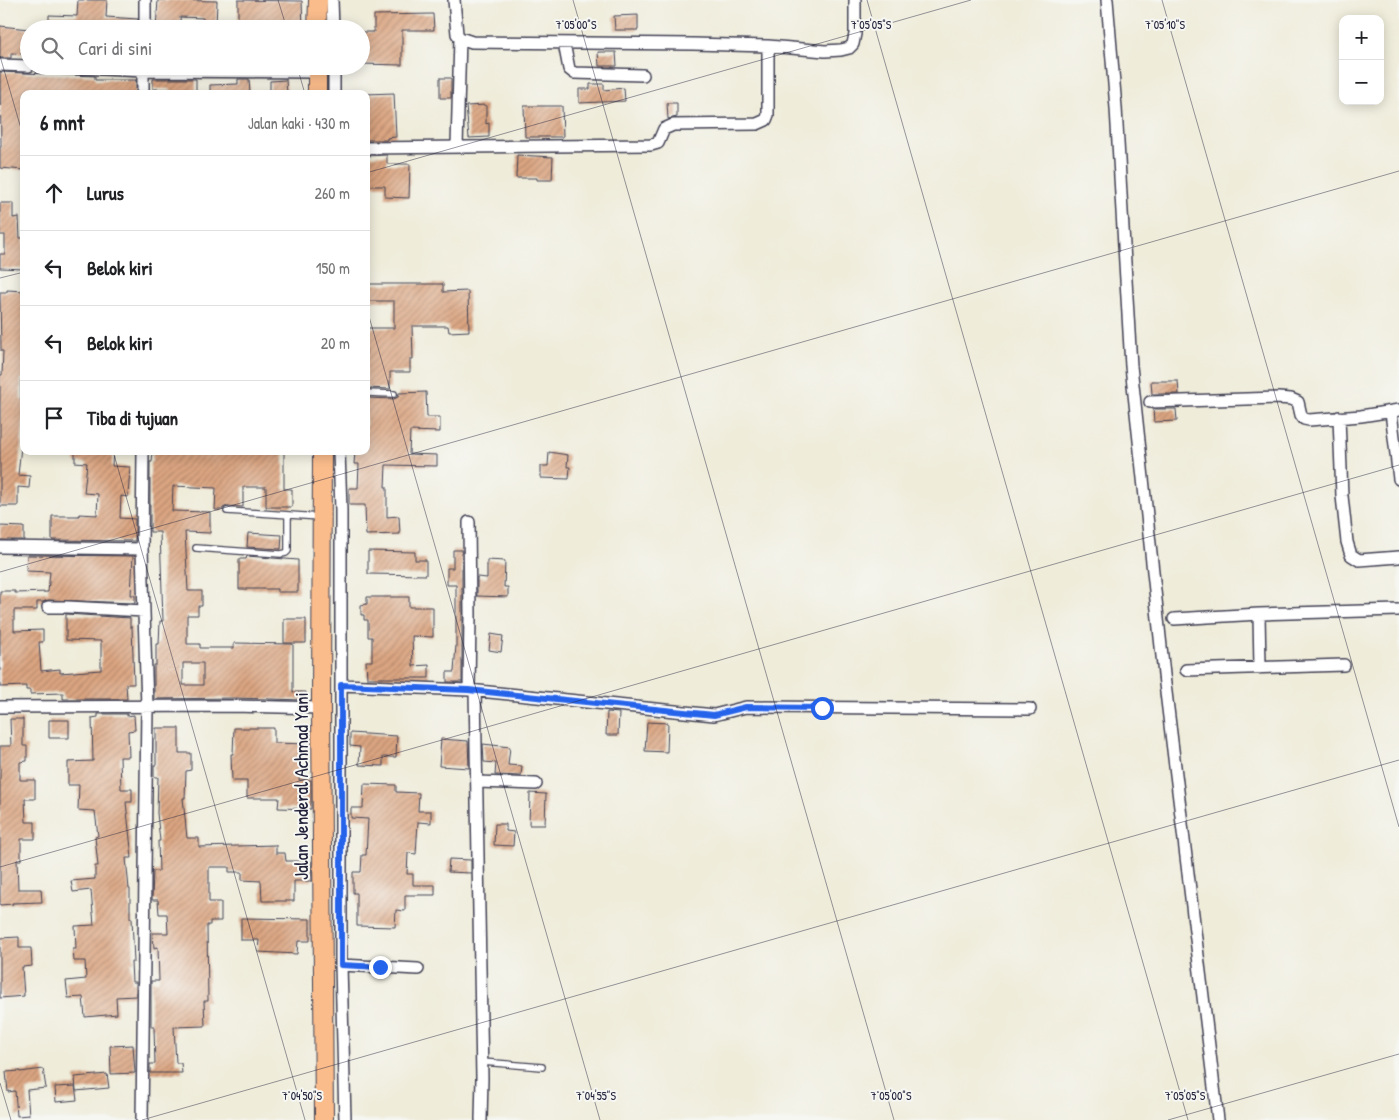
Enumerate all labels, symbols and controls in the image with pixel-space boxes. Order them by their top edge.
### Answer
map controls [1339,15,1384,105]
button: + [1339,15,1384,60]
text: 7°05'00"S [555,16,597,33]
text: 7°05'05"S [851,16,892,33]
text: 7°05'10"S [1145,16,1185,33]
search box [20,20,370,75]
icon: search [38,34,66,62]
text: Cari di sini [78,35,152,61]
button: − [1339,60,1384,105]
text: 6 mnt [40,108,84,137]
text: Jalan kaki · 430 m [248,112,350,134]
icon: ahead [40,179,68,207]
text: Lurus [87,180,124,206]
text: 260 m [314,182,350,204]
icon: left [40,254,68,282]
text: Belok kiri [87,255,153,281]
text: 150 m [316,257,350,279]
icon: left [40,329,68,357]
text: Belok kiri [87,330,153,356]
text: 20 m [321,332,350,354]
icon: arrive [40,404,68,432]
text: Tiba di tujuan [87,405,178,431]
street label: Jalan Jenderal Achmad Yani [288,692,314,880]
route start [811,697,834,720]
route end [369,956,392,979]
text: 7°04'50"S [282,1087,323,1104]
text: 7°04'55"S [576,1087,616,1104]
text: 7°05'00"S [870,1087,912,1104]
text: 7°05'05"S [1165,1087,1206,1104]

